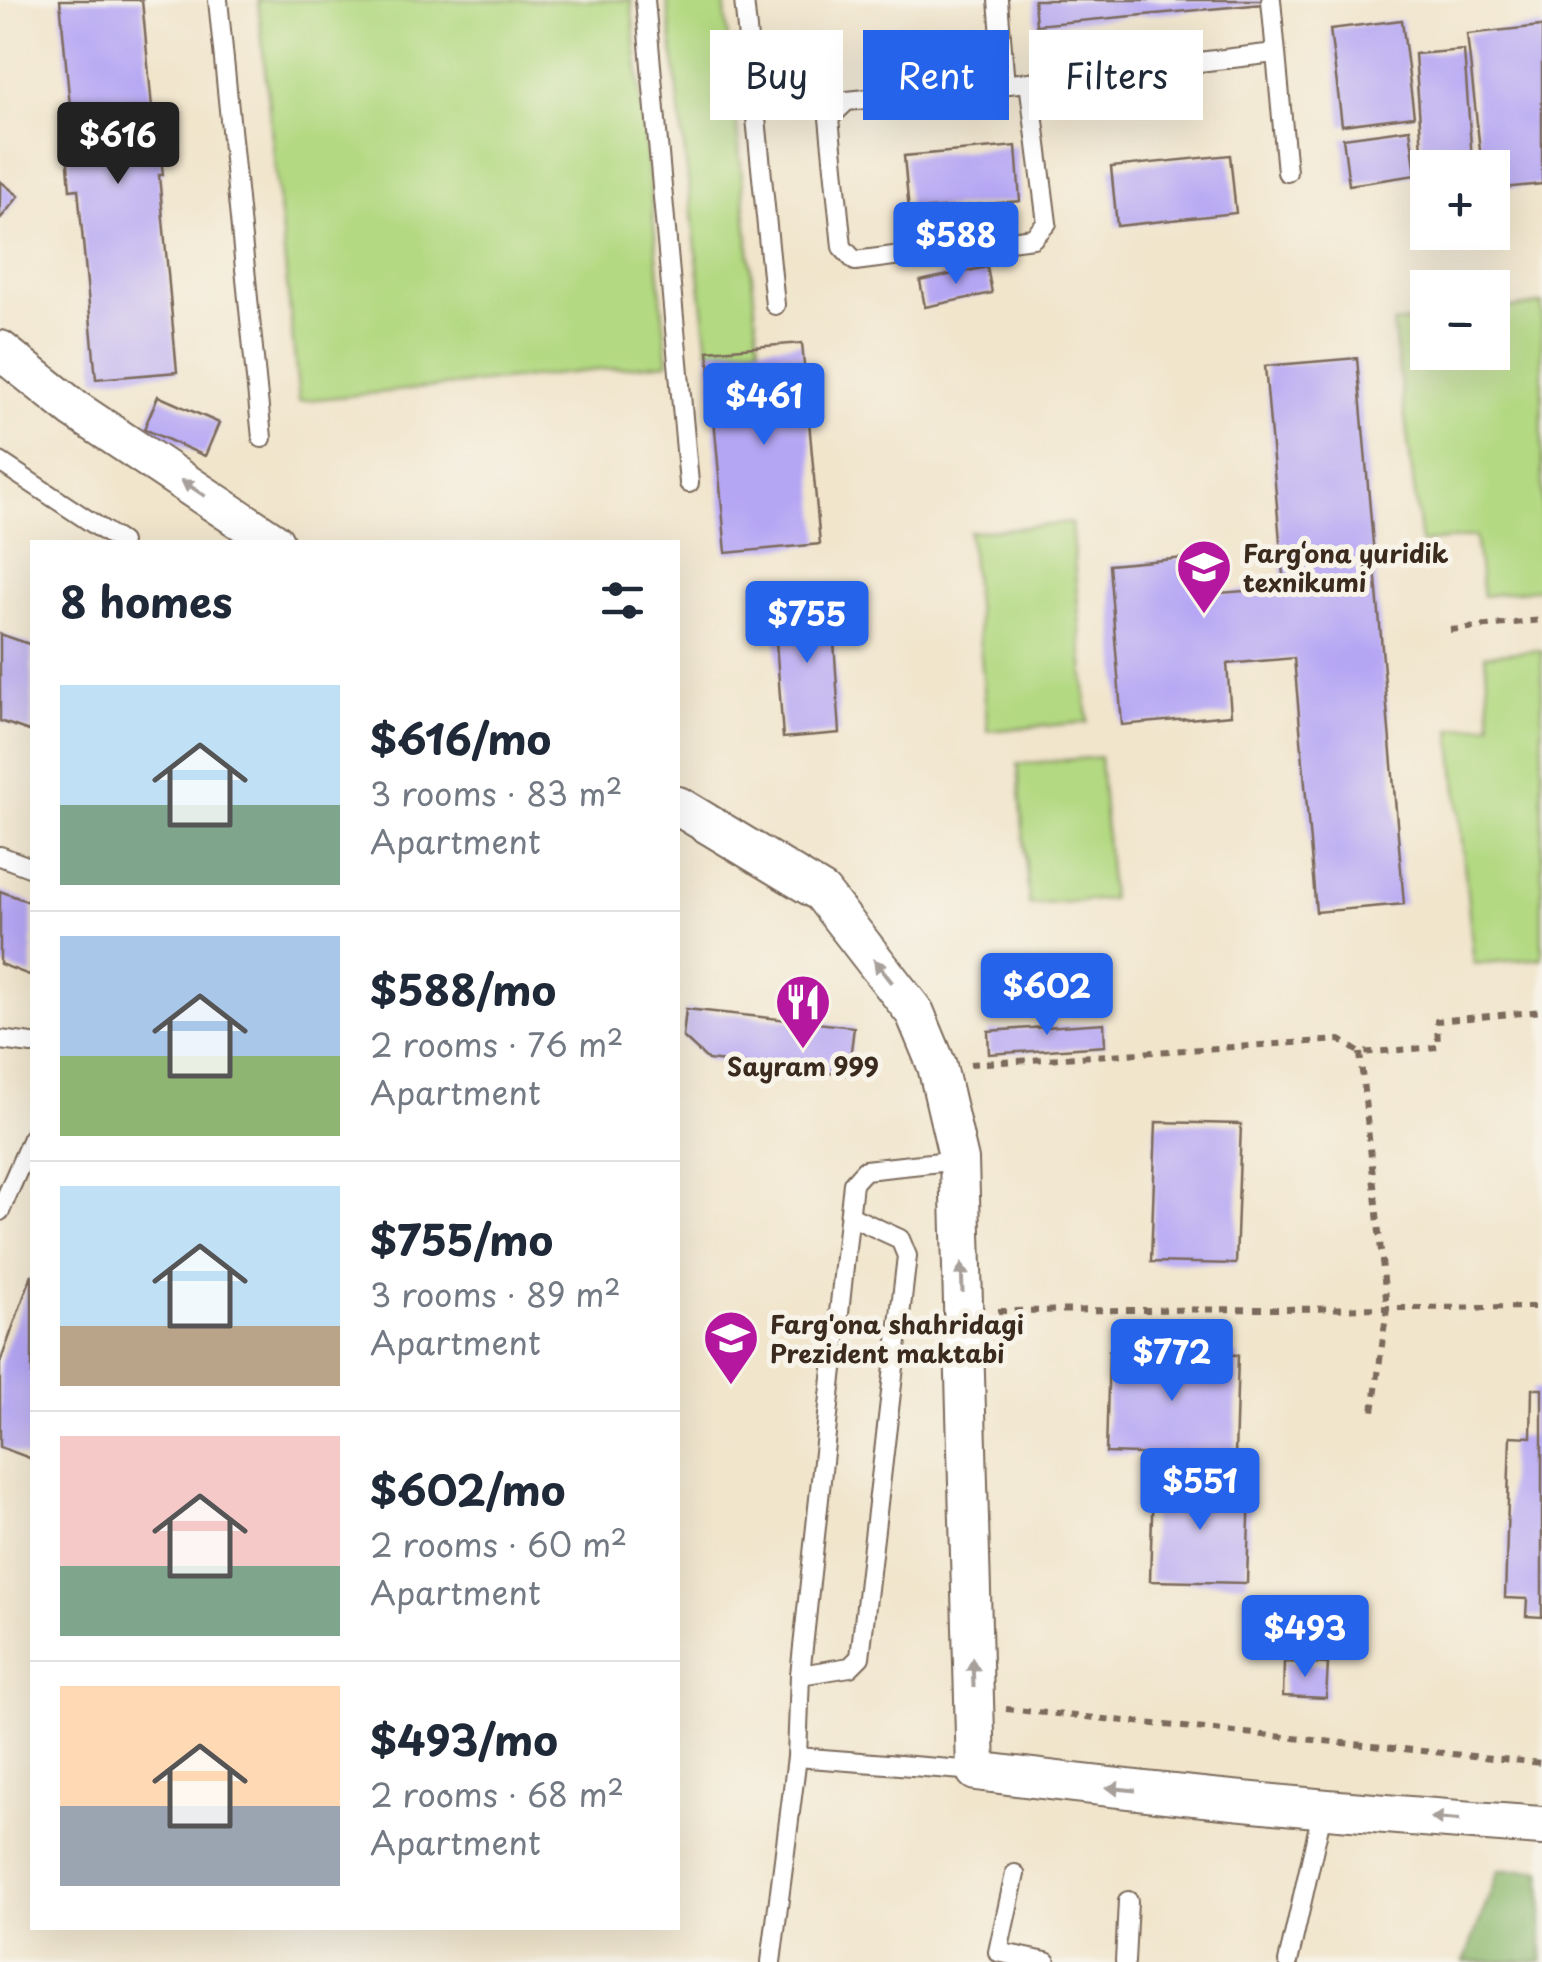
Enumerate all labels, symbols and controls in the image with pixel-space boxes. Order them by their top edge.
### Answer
chip: Buy [710,30,843,120]
chip: Rent [863,30,1009,120]
chip: Filters [1029,30,1203,120]
pin: $616 [59,102,177,187]
text: $616 [79,110,157,158]
map controls [1410,150,1510,370]
button: + [1410,150,1510,250]
pin: $588 [897,202,1015,287]
text: $588 [915,210,997,258]
button: − [1410,270,1510,370]
pin: $461 [705,363,823,448]
text: $461 [725,371,803,419]
one-way arrow [180,479,207,498]
place label: Farg‘ona yuridik texnikumi [1243,534,1449,601]
school or university icon: Farg‘ona yuridik texnikumi [1174,537,1234,616]
text: 8 homes [60,569,233,632]
icon: filters [595,573,650,628]
pin: $755 [748,581,866,666]
text: $755 [767,589,847,637]
text: $616/mo [370,706,551,769]
icon: home [140,725,260,845]
text: 3 rooms · 83 m² [370,769,623,817]
text: Apartment [370,817,541,865]
pin: $602 [988,953,1106,1038]
text: $588/mo [370,957,556,1020]
one-way arrow [872,959,893,985]
text: $602 [1003,961,1091,1009]
restaurant icon: Sayram 999 [773,972,833,1051]
icon: home [140,976,260,1096]
text: 2 rooms · 76 m² [370,1020,624,1068]
place label: Sayram 999 [727,1047,879,1085]
text: Apartment [370,1068,541,1116]
text: $755/mo [370,1207,553,1270]
icon: home [140,1226,260,1346]
one-way arrow [954,1262,970,1294]
text: 3 rooms · 89 m² [370,1270,621,1318]
place label: Farg'ona shahridagi Prezident maktabi [770,1305,1024,1372]
school or university icon: Farg'ona shahridagi Prezident maktabi [701,1308,761,1387]
text: Apartment [370,1318,541,1366]
pin: $772 [1113,1319,1231,1404]
text: $772 [1133,1327,1211,1375]
pin: $551 [1141,1448,1259,1533]
text: $551 [1162,1456,1238,1504]
text: $602/mo [370,1457,566,1520]
icon: home [140,1476,260,1596]
text: 2 rooms · 60 m² [370,1520,627,1568]
text: Apartment [370,1568,541,1616]
pin: $493 [1246,1595,1364,1680]
text: $493 [1264,1603,1346,1651]
one-way arrow [964,1657,980,1689]
text: $493/mo [370,1707,558,1770]
icon: home [140,1726,260,1846]
text: 2 rooms · 68 m² [370,1770,624,1818]
one-way arrow [1105,1781,1137,1797]
one-way arrow [1428,1811,1460,1827]
text: Apartment [370,1818,541,1866]

